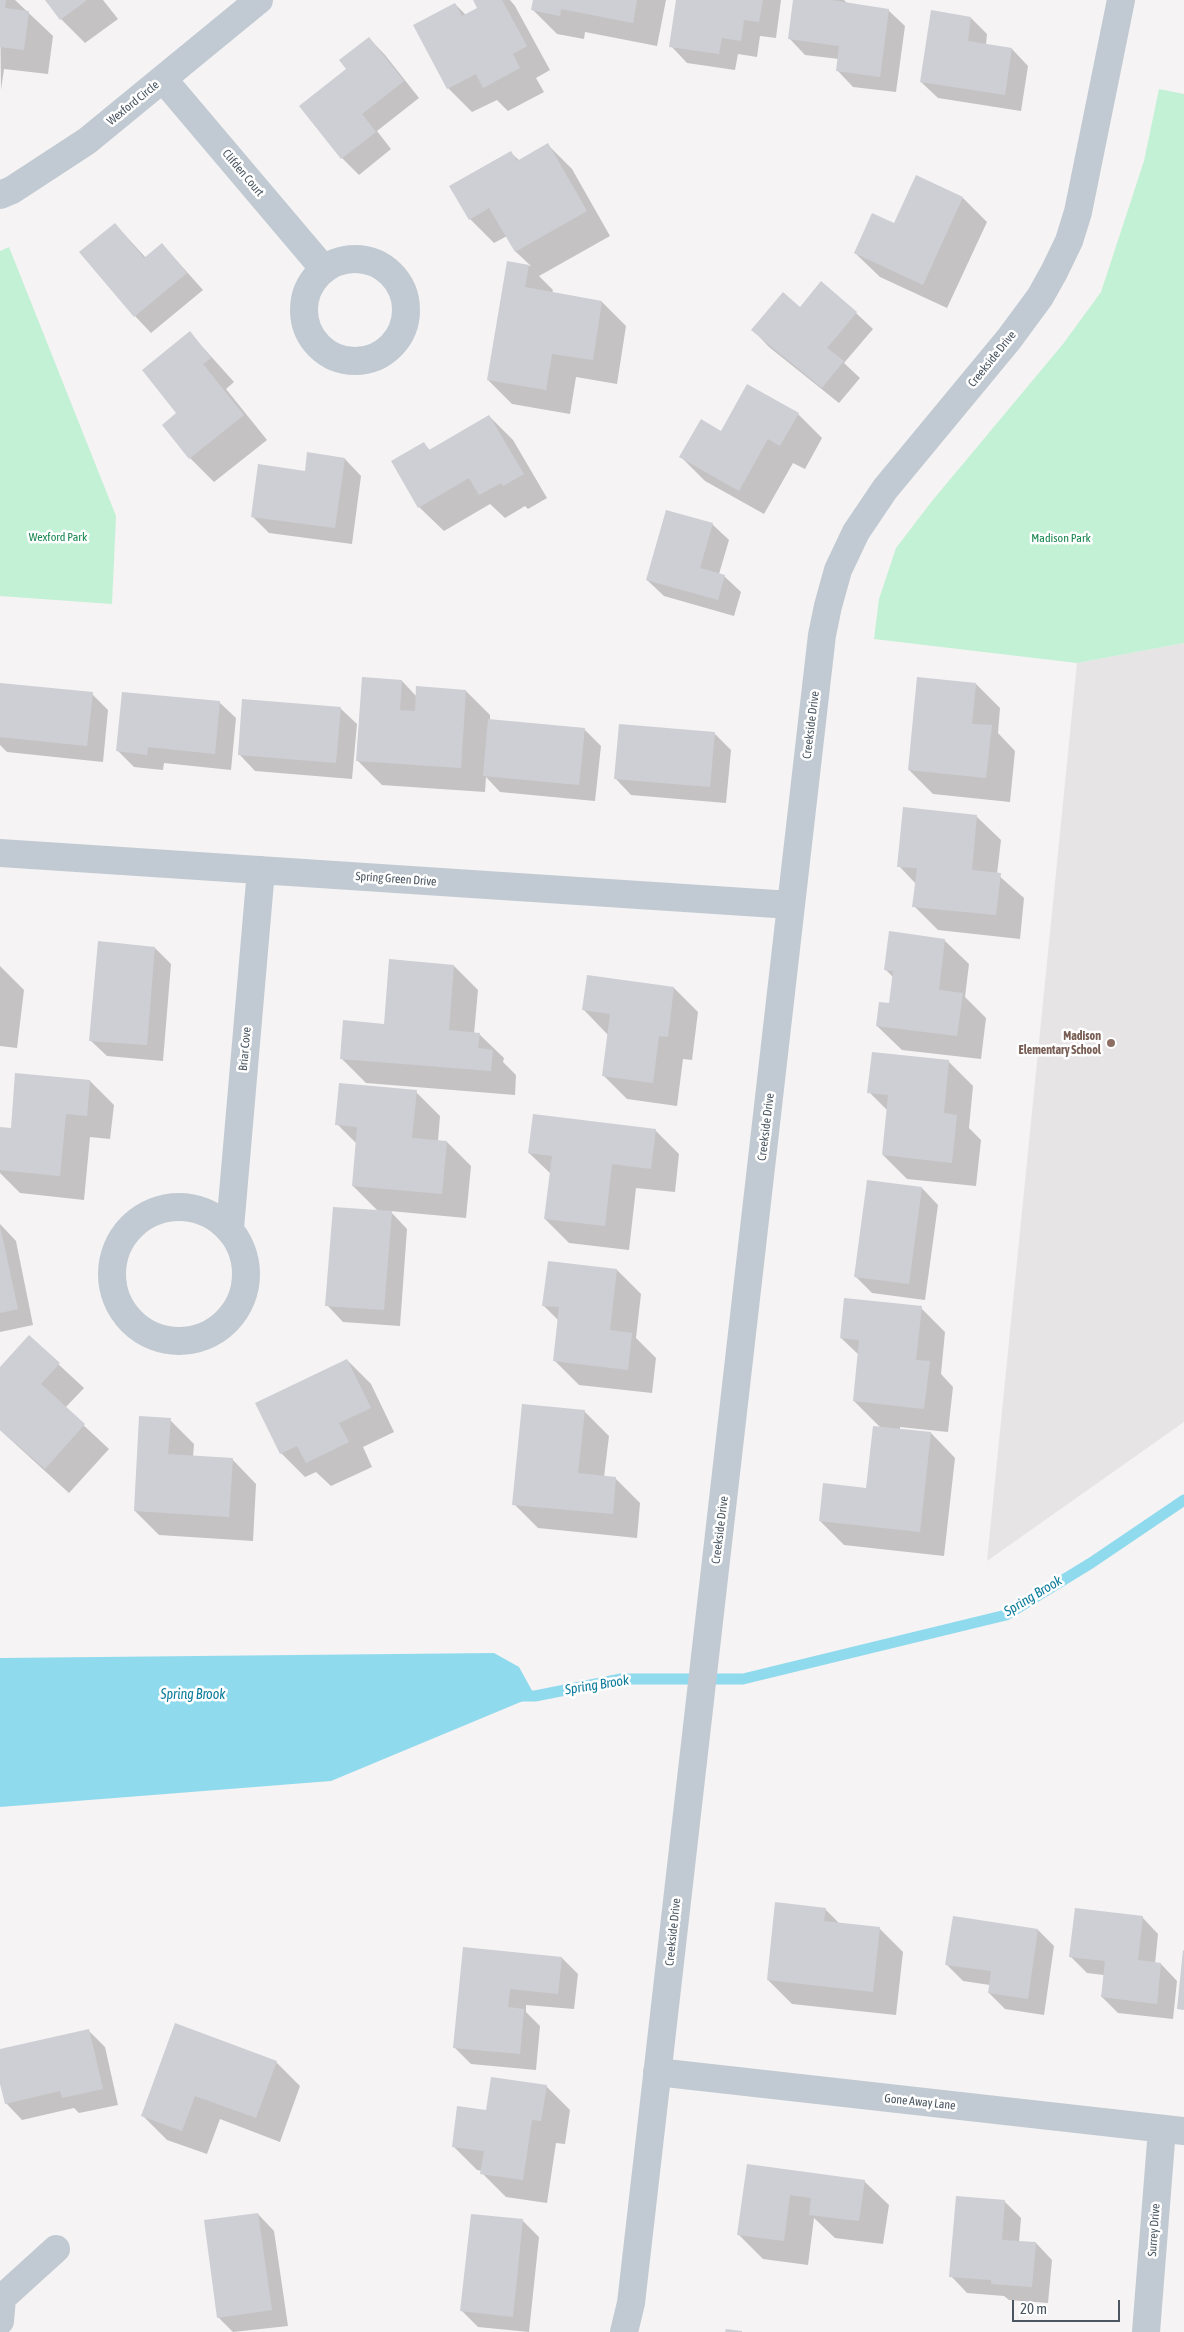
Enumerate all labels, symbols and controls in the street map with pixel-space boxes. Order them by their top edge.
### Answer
street label: Wexford Circle [104,78,162,128]
street label: Clifden Court [219,147,267,199]
street label: Creekside Drive [965,328,1019,390]
park label: Wexford Park [29,530,87,544]
park label: Madison Park [1031,531,1091,545]
street label: Creekside Drive [800,690,822,760]
street label: Spring Green Drive [355,869,437,889]
street label: Briar Cove [236,1026,254,1072]
place label: Madison Elementary School [1019,1029,1101,1057]
marker: Madison Elementary School [1105,1037,1117,1049]
street label: Creekside Drive [755,1092,777,1162]
street label: Creekside Drive [709,1495,731,1565]
water label: Spring Brook [1001,1572,1065,1620]
water label: Spring Brook [564,1672,630,1698]
water label: Spring Brook [161,1687,225,1703]
street label: Creekside Drive [662,1897,684,1967]
street label: Gone Away Lane [884,2091,956,2113]
street label: Surrey Drive [1145,2203,1163,2257]
scale bar [1014,2290,1122,2322]
text: 20 m [1020,2300,1047,2317]

